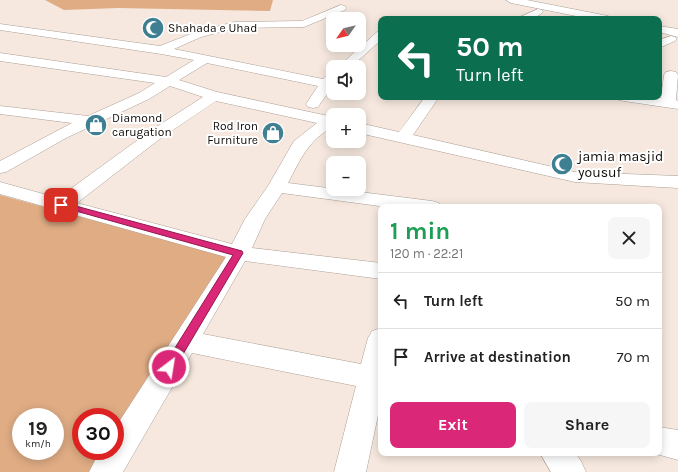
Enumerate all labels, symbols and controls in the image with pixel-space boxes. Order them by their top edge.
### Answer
north arrow [326,12,366,52]
map controls [326,12,366,196]
mosque icon: Shahada e Uhad [140,15,166,41]
place label: Shahada e Uhad [168,21,257,35]
text: 50 m [456,30,524,63]
icon: left [390,32,442,84]
button: sound [326,60,366,100]
text: Turn left [456,64,524,86]
button: + [326,108,366,148]
place label: Diamond carugation [112,111,172,139]
shop icon: Diamond carugation [83,112,109,138]
place label: Rod Iron Furniture [207,119,258,147]
shop icon: Rod Iron Furniture [260,120,286,146]
place label: jamia masjid yousuf [576,148,663,181]
mosque icon: jamia masjid yousuf [549,151,575,177]
button: − [326,156,366,196]
pin [44,188,78,222]
icon: arrive [50,194,72,216]
text: 1 min [390,217,450,245]
button: close [608,217,650,259]
text: 120 m · 22:21 [390,246,463,261]
icon: left [390,290,412,312]
text: Turn left [424,292,483,310]
text: 50 m [615,292,650,310]
position arrow [148,346,190,388]
icon: arrive [390,346,412,368]
text: Arrive at destination [424,348,571,366]
text: 70 m [616,348,650,366]
button: Exit [390,402,516,448]
button: Share [524,402,650,448]
speed limit sign: 30 [72,408,124,460]
text: 19 [28,417,48,440]
text: km/h [25,438,51,450]

